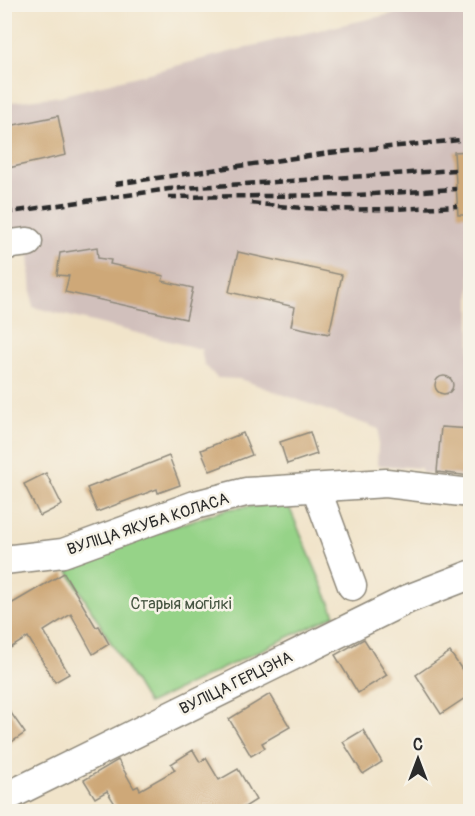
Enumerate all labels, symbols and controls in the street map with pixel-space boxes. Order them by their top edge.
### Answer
street label: ВУЛІЦА ЯКУБА КОЛАСА [64,488,232,560]
park label: Старыя могілкі [130,594,232,614]
street label: ВУЛІЦА ГЕРЦЭНА [176,647,296,719]
north arrow [388,729,448,789]
text: С [413,735,423,755]

